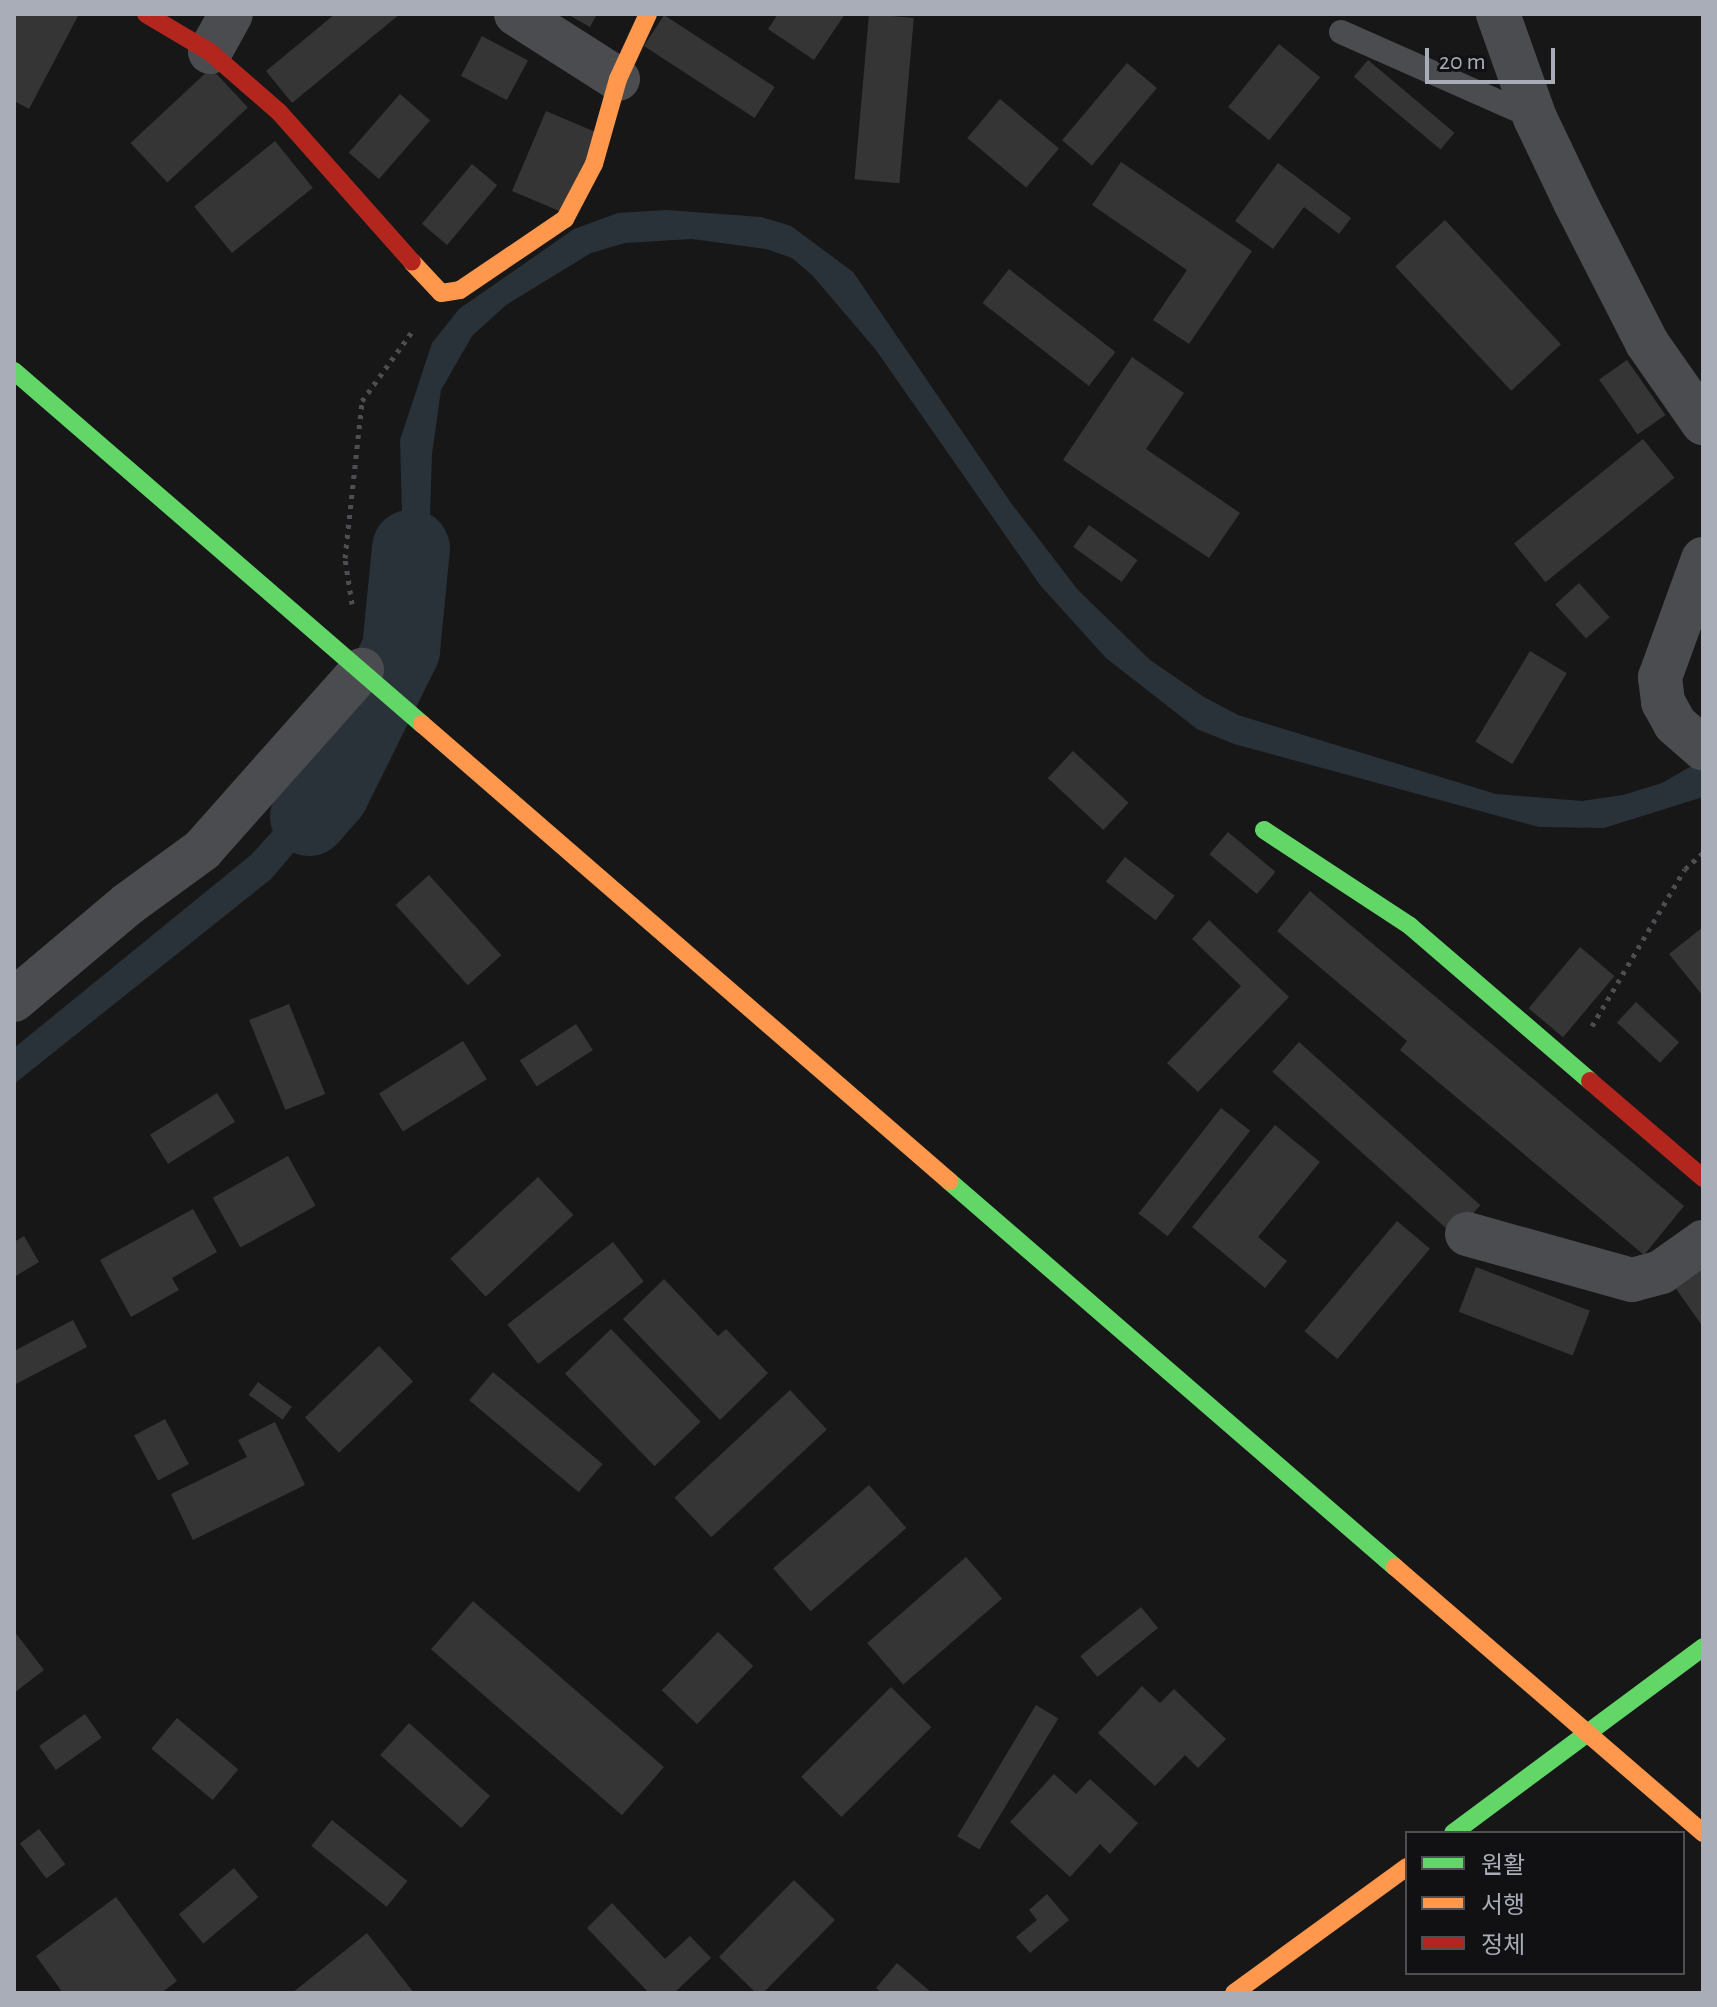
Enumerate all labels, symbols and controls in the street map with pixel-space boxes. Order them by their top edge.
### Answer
scale bar [1429,32,1559,82]
text: 20 m [1439,50,1486,74]
legend [1405,1831,1685,1975]
text: 원활 [1481,1854,1525,1878]
text: 서행 [1481,1894,1525,1918]
text: 정체 [1481,1934,1525,1958]

